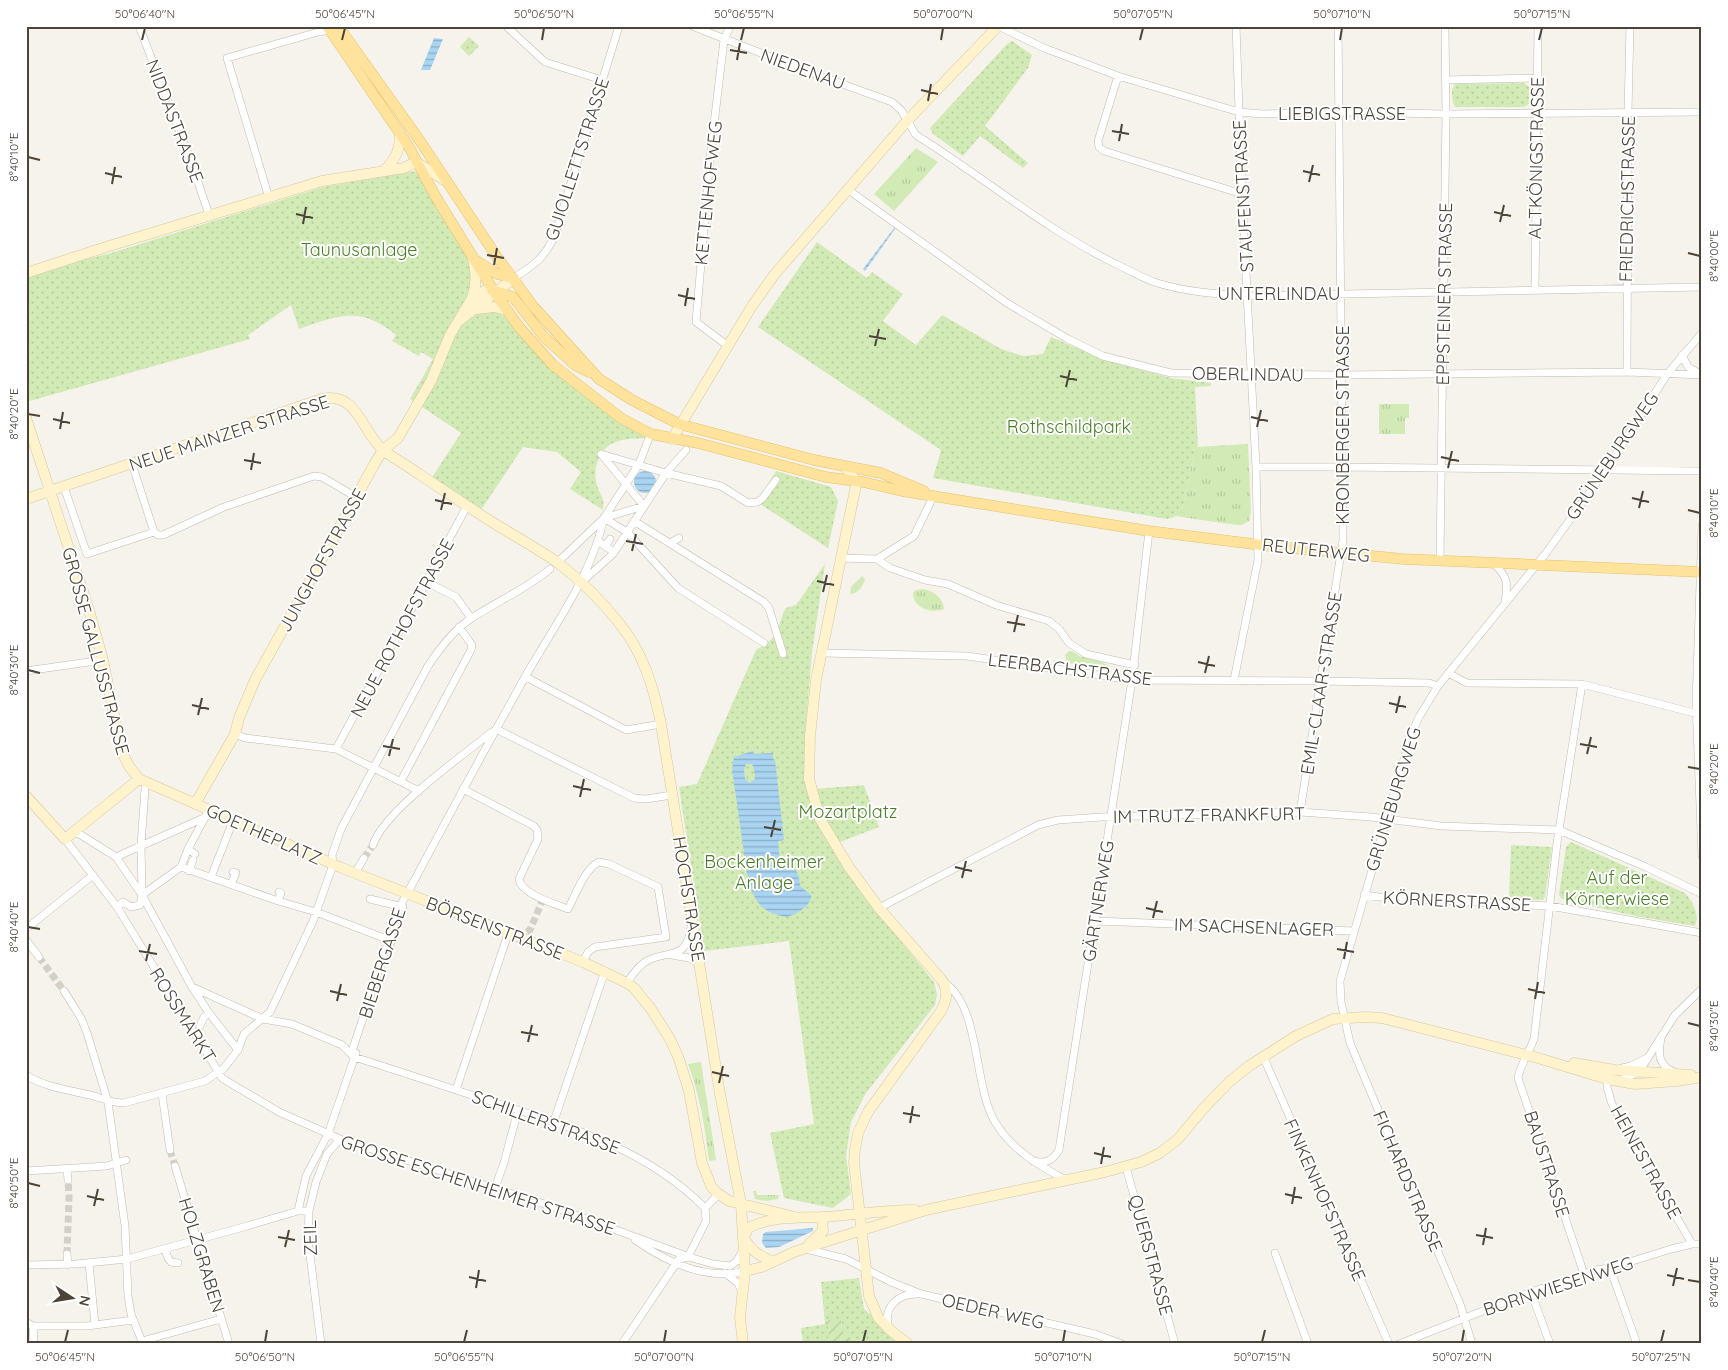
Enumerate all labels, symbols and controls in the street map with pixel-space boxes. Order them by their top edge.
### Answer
text: 50°06'40"N [115,6,175,21]
text: 50°06'45"N [315,6,375,21]
text: 50°06'50"N [514,6,574,21]
text: 50°06'55"N [714,6,774,21]
text: 50°07'00"N [913,6,973,21]
text: 50°07'05"N [1113,6,1173,21]
text: 50°07'10"N [1313,6,1371,21]
text: 50°07'15"N [1514,6,1570,21]
street label: NIEDENAU [758,43,848,95]
street label: NIDDASTRASSE [141,56,209,186]
street label: GUIOLLETTSTRASSE [540,74,614,244]
street label: ALTKÖNIGSTRASSE [1523,77,1549,239]
street label: LIEBIGSTRASSE [1278,102,1406,125]
street label: FRIEDRICHSTRASSE [1614,116,1640,282]
street label: STAUFENSTRASSE [1228,119,1258,273]
street label: KETTENHOFWEG [689,120,727,266]
text: 8°40'10"E [6,132,21,182]
street label: EPPSTEINER STRASSE [1431,202,1457,386]
text: 8°40'00"E [1706,230,1721,282]
park label: Taunusanlage [301,238,417,261]
street label: UNTERLINDAU [1217,282,1341,305]
street label: KRONBERGER STRASSE [1331,325,1354,525]
street label: OBERLINDAU [1192,362,1304,386]
text: 8°40'20"E [6,388,21,440]
street label: GRÜNEBURGWEG [1561,388,1663,524]
street label: NEUE MAINZER STRASSE [126,390,332,476]
park label: Rothschildpark [1007,415,1131,438]
street label: JUNGHOFSTRASSE [273,484,371,636]
text: 8°40'10"E [1706,488,1721,538]
street label: REUTERWEG [1261,533,1371,567]
street label: NEUE ROTHOFSTRASSE [345,535,459,721]
street label: GROSSE GALLUSSTRASSE [57,544,135,758]
street label: EMIL-CLAAR-STRASSE [1295,590,1347,776]
text: 8°40'30"E [6,644,21,696]
street label: LEERBACHSTRASSE [987,648,1153,690]
street label: GRÜNEBURGWEG [1360,724,1426,874]
text: 8°40'20"E [1706,743,1721,795]
street label: GOETHEPLATZ [203,798,325,870]
park label: Mozartplatz [799,800,897,823]
street label: IM TRUTZ FRANKFURT [1113,802,1305,828]
street label: HOCHSTRASSE [668,835,710,963]
street label: GÄRTNERWEG [1077,839,1119,963]
park label: Bockenheimer Anlage [704,850,824,894]
park label: Auf der Körnerwiese [1565,866,1669,910]
street label: KÖRNERSTRASSE [1382,886,1532,916]
street label: BÖRSENSTRASSE [423,891,567,965]
text: 8°40'40"E [6,901,21,953]
street label: BIEBERGASSE [353,905,411,1021]
street label: IM SACHSENLAGER [1174,913,1334,941]
street label: ROSSMARKT [145,963,221,1067]
text: 8°40'30"E [1706,1000,1721,1052]
street label: SCHILLERSTRASSE [469,1085,623,1159]
street label: HEINESTRASSE [1605,1101,1687,1223]
street label: FICHARDSTRASSE [1368,1107,1448,1255]
street label: BAUSTRASSE [1519,1108,1575,1220]
street label: FINKENHOFSTRASSE [1279,1115,1371,1285]
street label: GROSSE ESCHENHEIMER STRASSE [338,1130,618,1240]
text: 8°40'50"E [6,1157,21,1209]
street label: QUERSTRASSE [1124,1192,1178,1318]
street label: HOLZGRABEN [174,1195,230,1315]
street label: ZEIL [298,1219,322,1256]
street label: BORNWIESENWEG [1480,1251,1636,1321]
text: 8°40'40"E [1706,1256,1721,1308]
north arrow [48,1272,98,1322]
street label: OEDER WEG [940,1288,1046,1334]
text: N [75,1294,95,1308]
text: 50°06'45"N [35,1349,95,1364]
text: 50°06'50"N [235,1349,295,1364]
text: 50°06'55"N [434,1349,494,1364]
text: 50°07'00"N [634,1349,694,1364]
text: 50°07'05"N [833,1349,893,1364]
text: 50°07'10"N [1034,1349,1092,1364]
text: 50°07'15"N [1234,1349,1290,1364]
text: 50°07'20"N [1432,1349,1492,1364]
text: 50°07'25"N [1631,1349,1691,1364]

